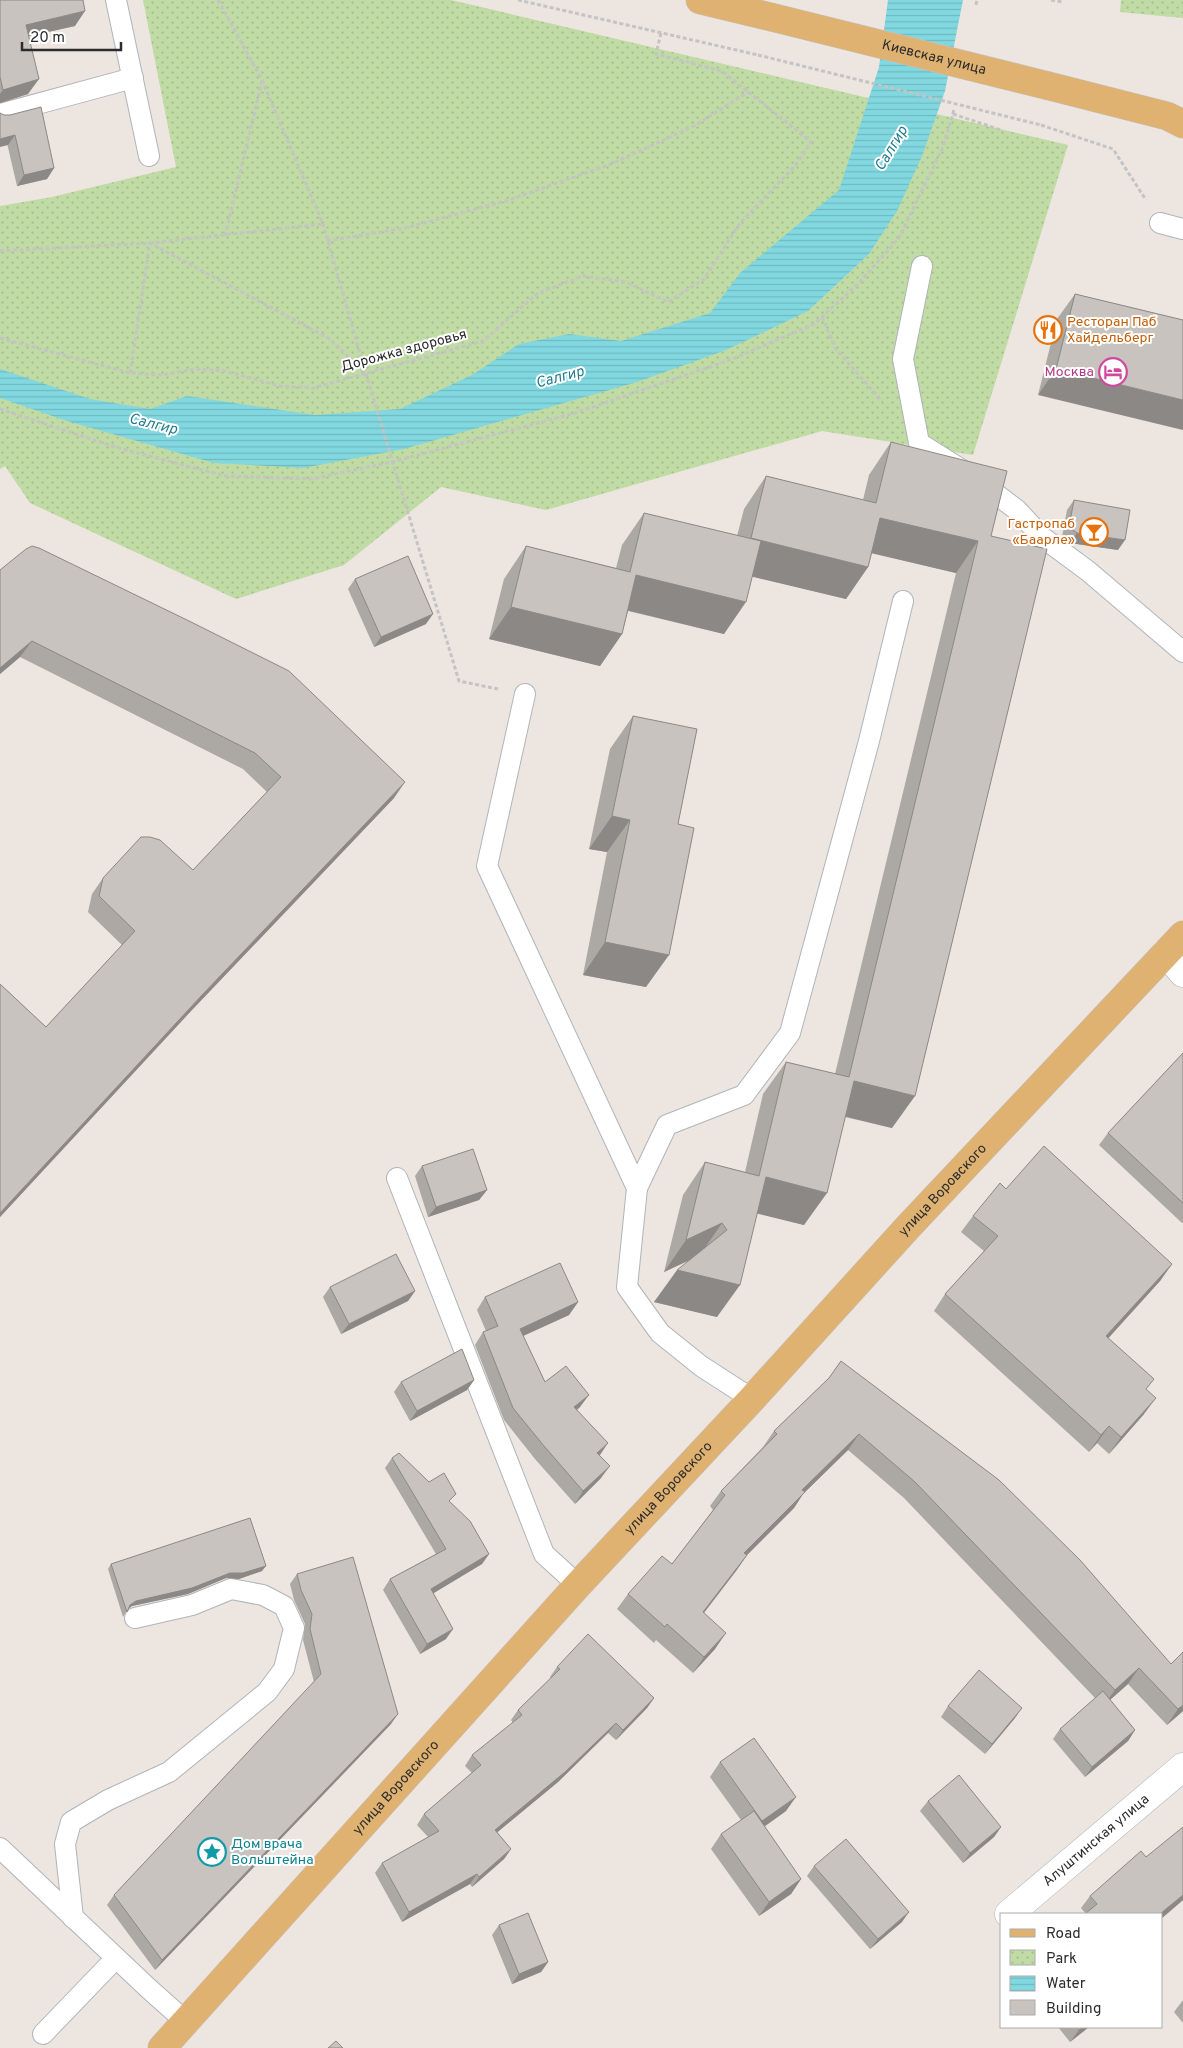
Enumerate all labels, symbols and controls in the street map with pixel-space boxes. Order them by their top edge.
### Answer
scale bar [22,20,121,52]
text: 20 m [30,29,65,48]
street label: Киевская улица [880,36,988,79]
water label: Салгир [871,122,913,175]
place label: Ресторан Паб Хайдельберг [1067,314,1157,347]
restaurant icon: Ресторан Паб Хайдельберг [1033,315,1063,345]
street label: Дорожка здоровья [339,326,469,376]
hotel icon: Москва [1098,357,1128,387]
water label: Салгир [534,362,587,394]
place label: Москва [1044,364,1094,381]
water label: Салгир [127,410,180,440]
place label: Гастропаб «Баарле» [1007,516,1075,549]
bar icon: Гастропаб «Баарле» [1079,517,1109,547]
street label: улица Воровского [895,1140,991,1240]
street label: улица Воровского [621,1438,716,1538]
street label: улица Воровского [349,1737,443,1838]
street label: Алуштинская улица [1039,1791,1153,1890]
place label: Дом врача Вольштейна [231,1836,314,1869]
place icon: Дом врача Вольштейна [197,1837,227,1867]
legend [1000,1913,1163,2028]
text: Road [1046,1925,1081,1944]
text: Park [1046,1950,1077,1969]
text: Water [1046,1975,1086,1994]
text: Building [1046,2000,1101,2019]

